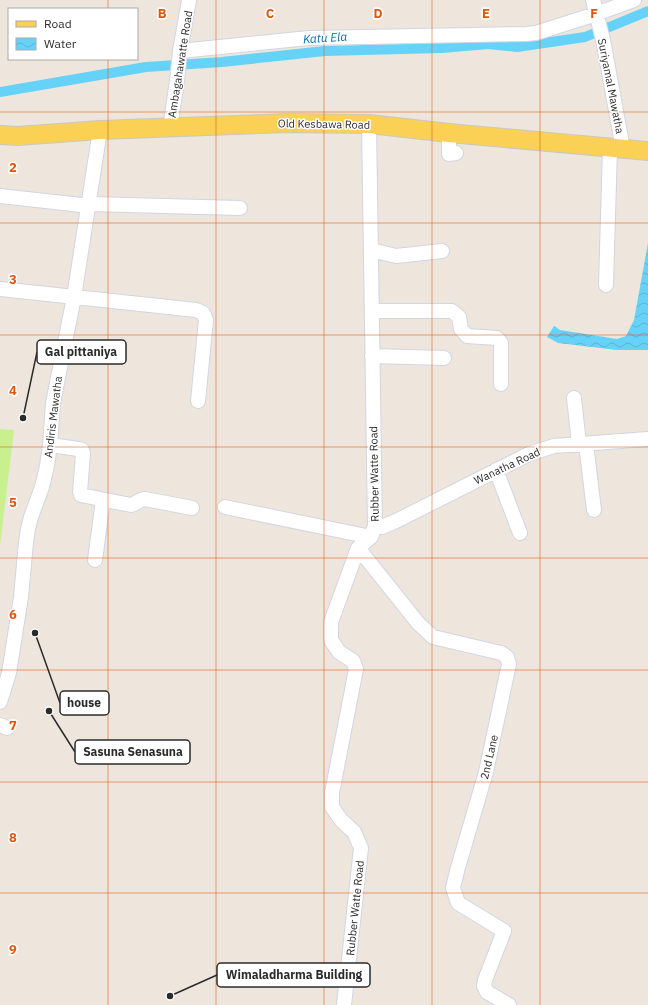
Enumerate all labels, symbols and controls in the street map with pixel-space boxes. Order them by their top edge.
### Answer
text: B [158,5,167,22]
text: C [266,5,275,22]
text: D [373,5,383,22]
text: E [482,5,490,22]
text: F [590,5,598,22]
legend [8,8,138,60]
street label: Ambagahawatte Road [165,9,195,119]
text: Road [44,16,72,31]
water label: Katu Ela [302,28,348,47]
text: Water [44,36,77,51]
street label: Suriyamal Mawatha [595,37,627,135]
street label: Old Kesbawa Road [278,116,370,132]
text: 2 [9,159,17,176]
text: 3 [9,271,17,288]
callout: Gal pittaniya [37,340,126,364]
text: Gal pittaniya [45,344,117,359]
street label: Andiris Mawatha [41,375,65,459]
text: 4 [9,382,17,399]
street label: Rubber Watte Road [366,426,382,522]
street label: Wanatha Road [472,445,542,487]
text: 5 [9,494,17,511]
text: 6 [9,606,17,623]
callout: house [60,691,109,715]
text: house [67,695,101,710]
text: 7 [9,717,17,734]
street label: 2nd Lane [477,733,501,781]
callout: Sasuna Senasuna [75,740,190,764]
text: Sasuna Senasuna [83,744,183,759]
text: 8 [9,829,17,846]
street label: Rubber Watte Road [343,860,367,956]
text: 9 [9,941,17,958]
callout: Wimaladharma Building [217,963,370,987]
text: Wimaladharma Building [226,967,363,982]

